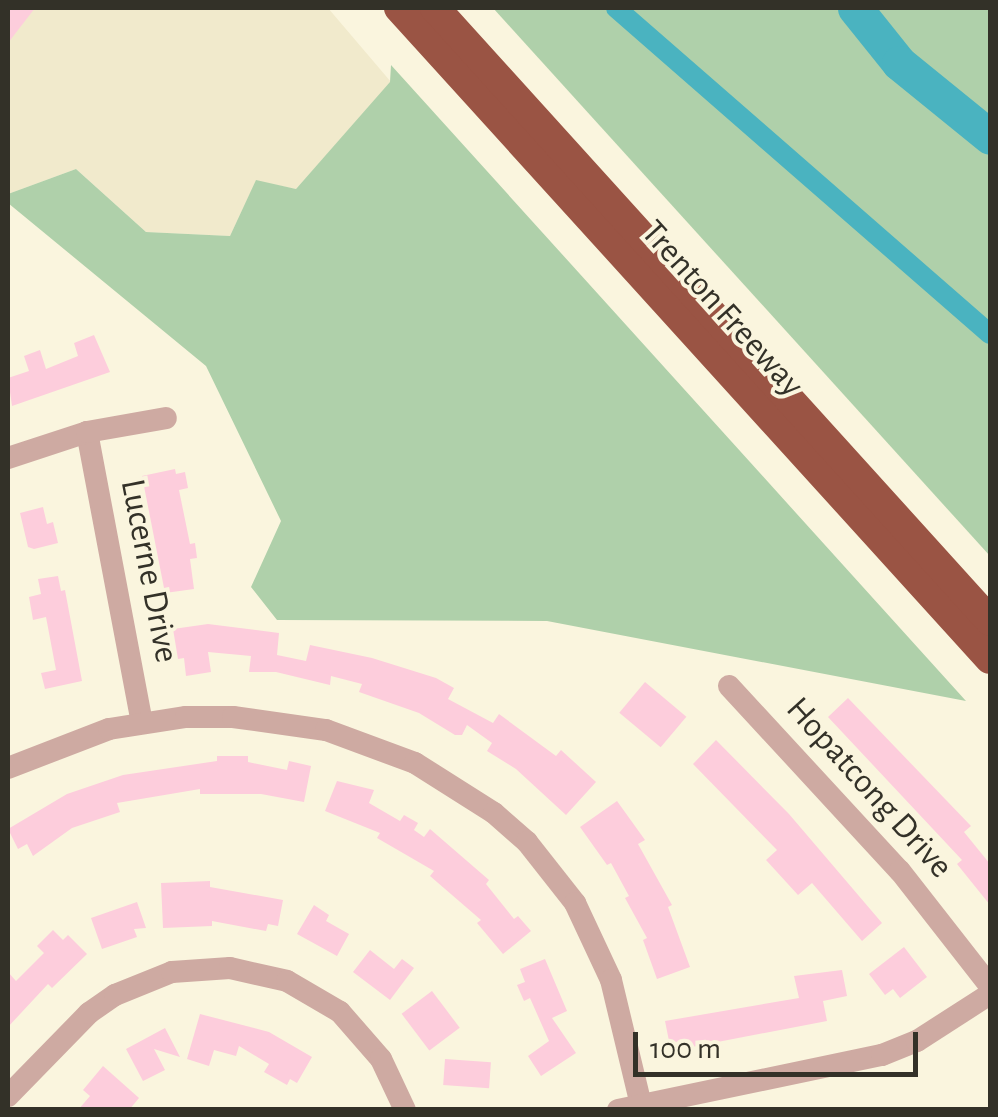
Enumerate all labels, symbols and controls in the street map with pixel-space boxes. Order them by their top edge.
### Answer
street label: Trenton Freeway [632,212,812,406]
street label: Lucerne Drive [111,476,187,666]
street label: Hopatcong Drive [777,689,961,887]
scale bar [638,1012,923,1074]
text: 100 m [650,1034,721,1064]

